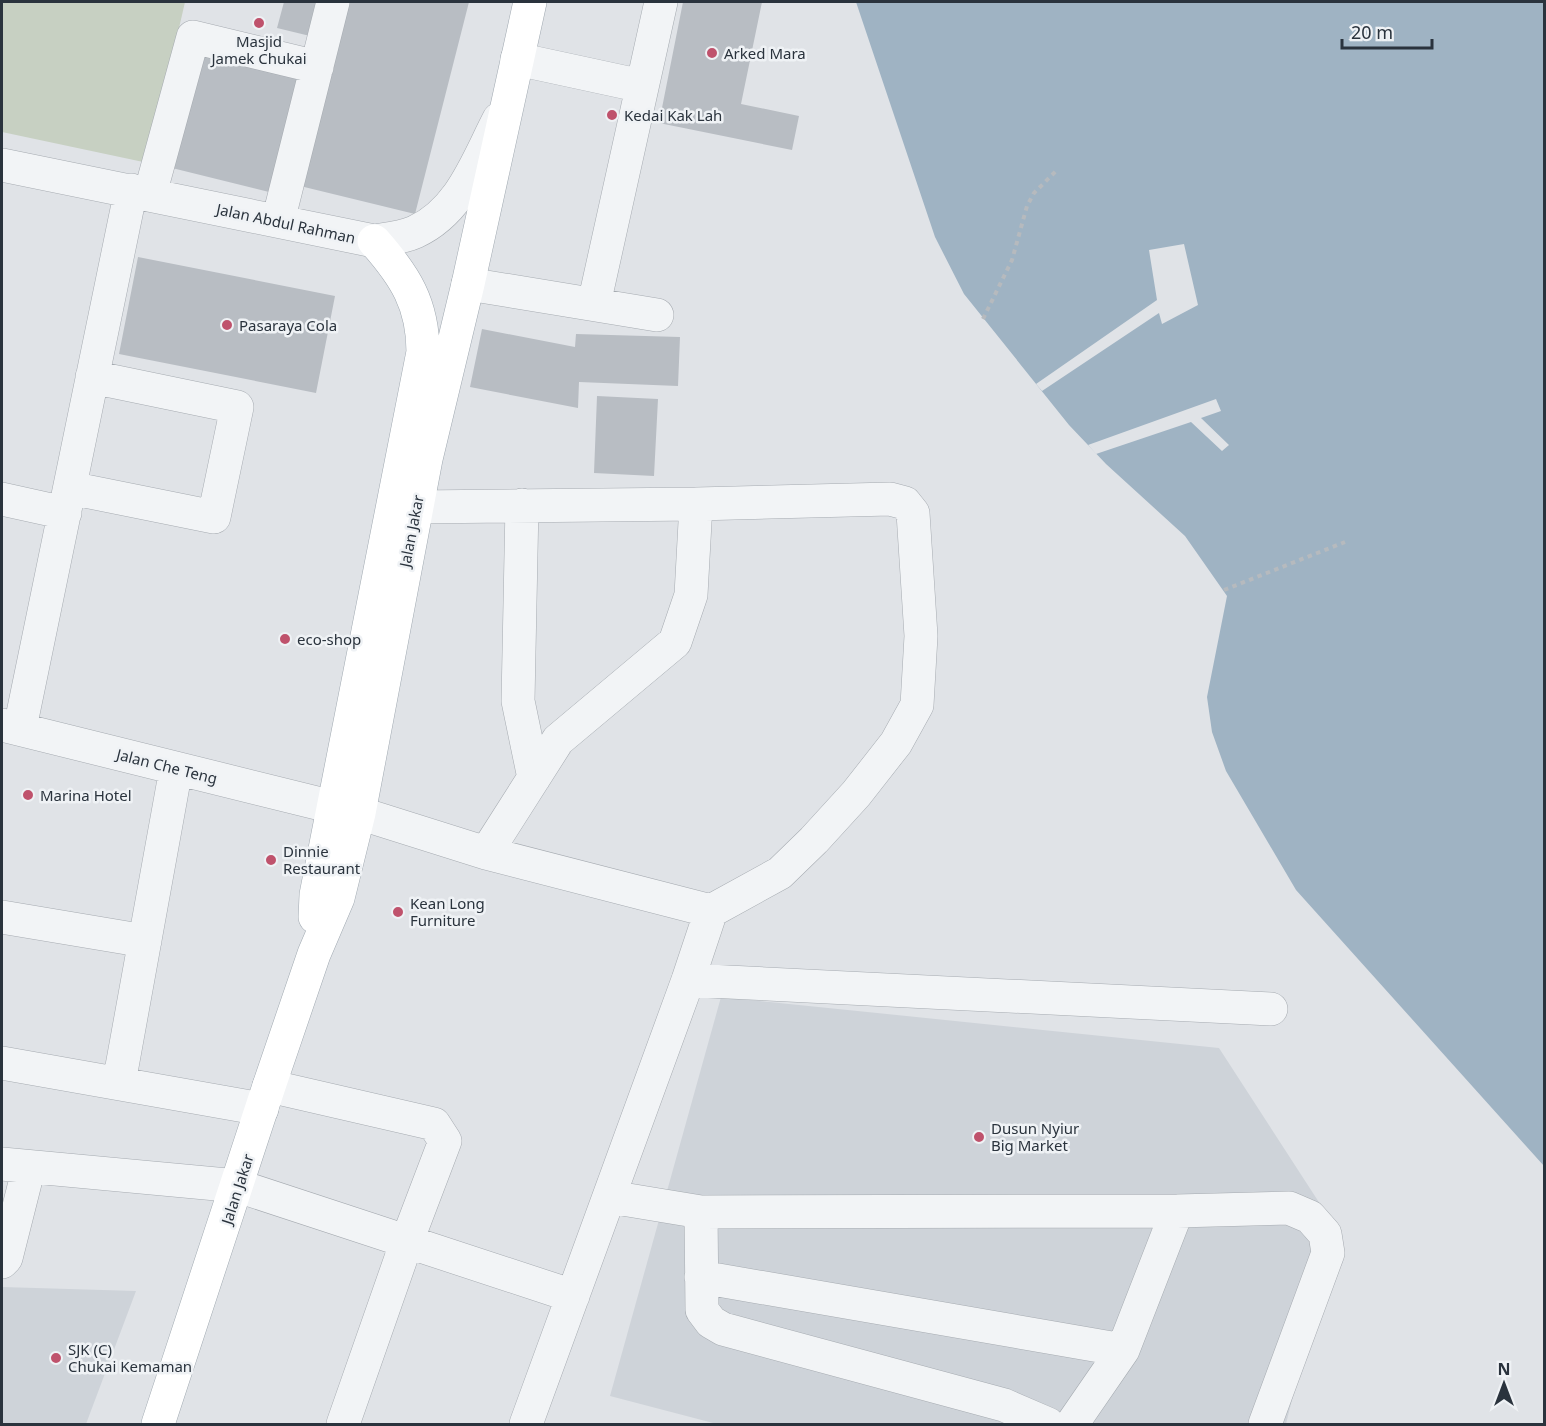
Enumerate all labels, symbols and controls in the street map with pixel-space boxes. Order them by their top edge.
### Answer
scale bar [1342,12,1432,50]
marker: Masjid Jamek Chukai [252,16,266,30]
text: 20 m [1351,20,1393,44]
place label: Masjid Jamek Chukai [209,31,307,68]
place label: Arked Mara [724,43,806,63]
marker: Arked Mara [705,46,719,60]
place label: Kedai Kak Lah [624,105,722,125]
marker: Kedai Kak Lah [605,108,619,122]
street label: Jalan Abdul Rahman [213,198,357,248]
place label: Pasaraya Cola [239,315,337,335]
marker: Pasaraya Cola [220,318,234,332]
street label: Jalan Jakar [394,493,428,571]
place label: eco-shop [297,629,361,649]
marker: eco-shop [278,632,292,646]
street label: Jalan Che Teng [113,743,220,788]
place label: Marina Hotel [40,785,132,805]
marker: Marina Hotel [21,788,35,802]
place label: Dinnie Restaurant [283,841,361,878]
marker: Dinnie Restaurant [264,853,278,867]
place label: Kean Long Furniture [410,893,485,930]
marker: Kean Long Furniture [391,905,405,919]
place label: Dusun Nyiur Big Market [991,1118,1079,1155]
marker: Dusun Nyiur Big Market [972,1130,986,1144]
street label: Jalan Jakar [216,1151,258,1229]
place label: SJK (C) Chukai Kemaman [68,1339,192,1376]
marker: SJK (C) Chukai Kemaman [49,1351,63,1365]
north arrow [1474,1354,1534,1414]
text: N [1497,1358,1511,1380]

